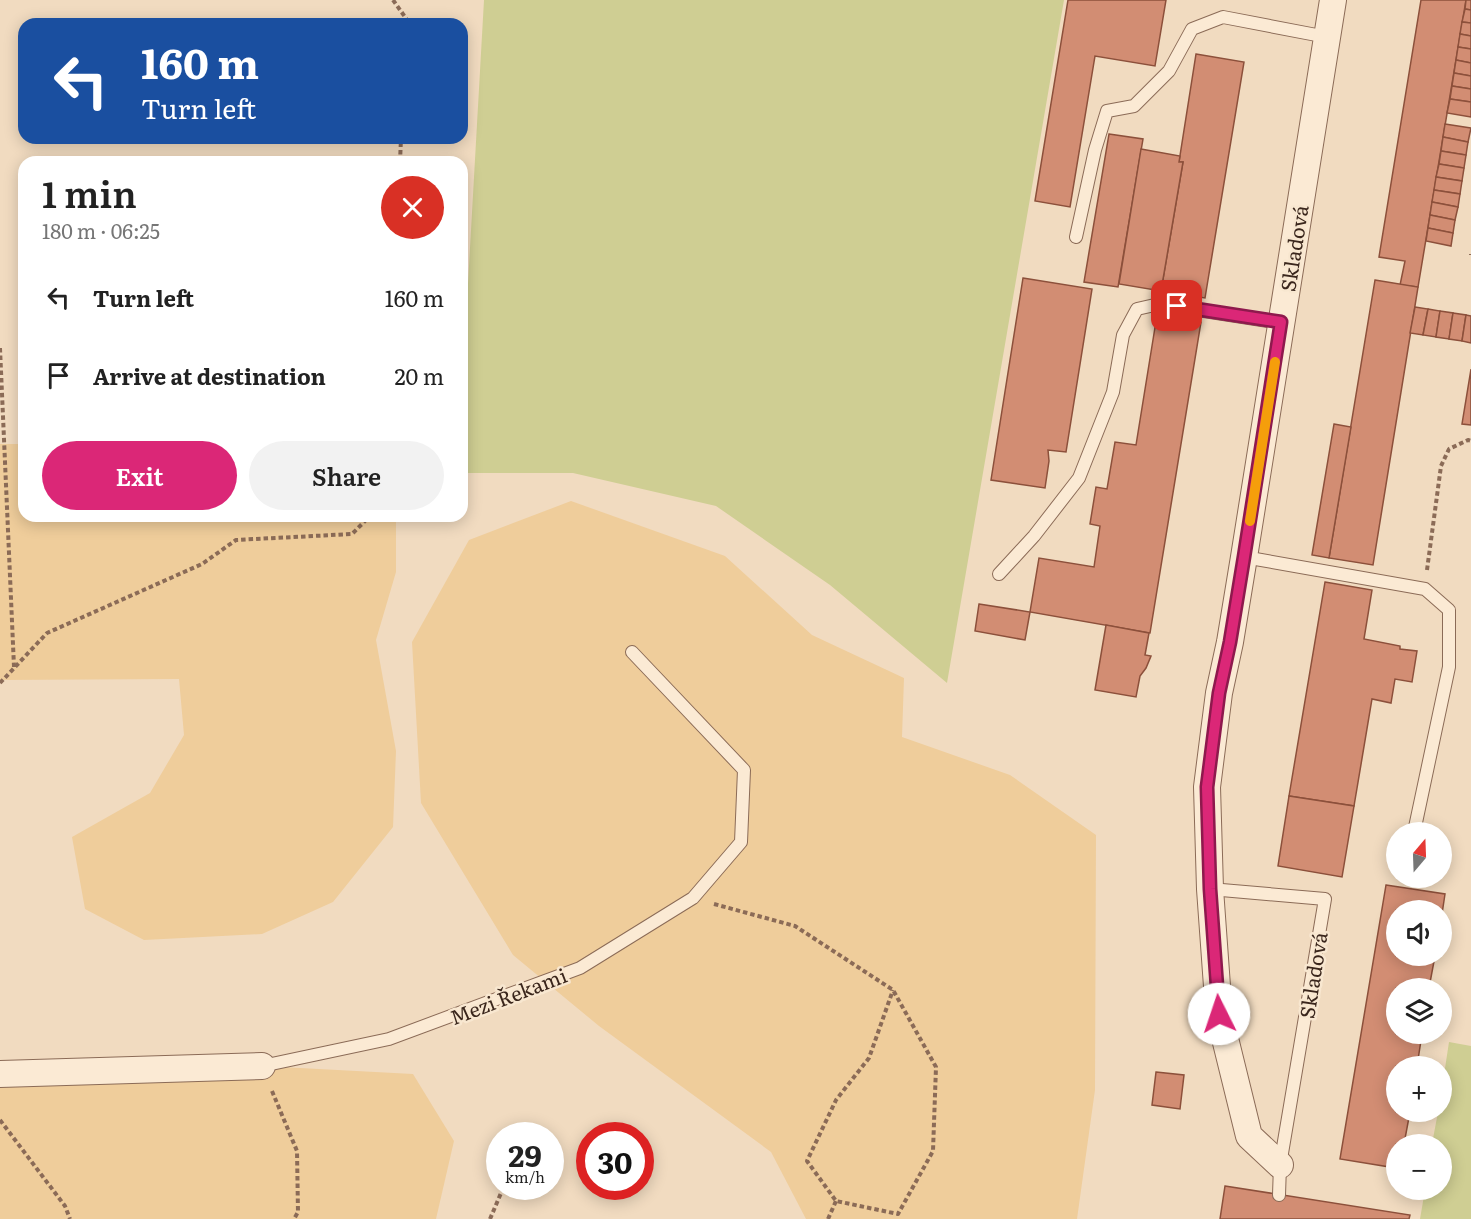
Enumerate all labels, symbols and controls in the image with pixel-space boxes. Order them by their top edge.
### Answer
text: 160 m [141,30,259,92]
icon: left [42,42,120,120]
text: Turn left [141,87,256,127]
text: 1 min [42,166,137,219]
button: close [381,176,444,239]
street label: Skladová [1271,202,1315,293]
text: 180 m · 06:25 [42,215,160,245]
pin [1151,280,1202,331]
icon: left [42,281,75,314]
text: Turn left [93,281,194,314]
text: 160 m [385,281,444,314]
icon: arrive [1160,289,1193,322]
icon: arrive [42,359,75,392]
text: Arrive at destination [93,359,326,392]
text: 20 m [394,359,444,392]
button: Exit [42,441,237,510]
button: Share [249,441,444,510]
north arrow [1386,822,1452,888]
map controls [1386,822,1452,1200]
button: sound [1386,900,1452,966]
street label: Skladová [1290,929,1334,1020]
street label: Mezi Řekami [445,959,571,1031]
button: layers [1386,978,1452,1044]
position arrow [1187,982,1251,1046]
button: + [1386,1056,1452,1122]
speed limit sign: 30 [576,1122,654,1200]
text: 29 [508,1132,542,1176]
button: − [1386,1134,1452,1200]
text: km/h [505,1165,545,1188]

